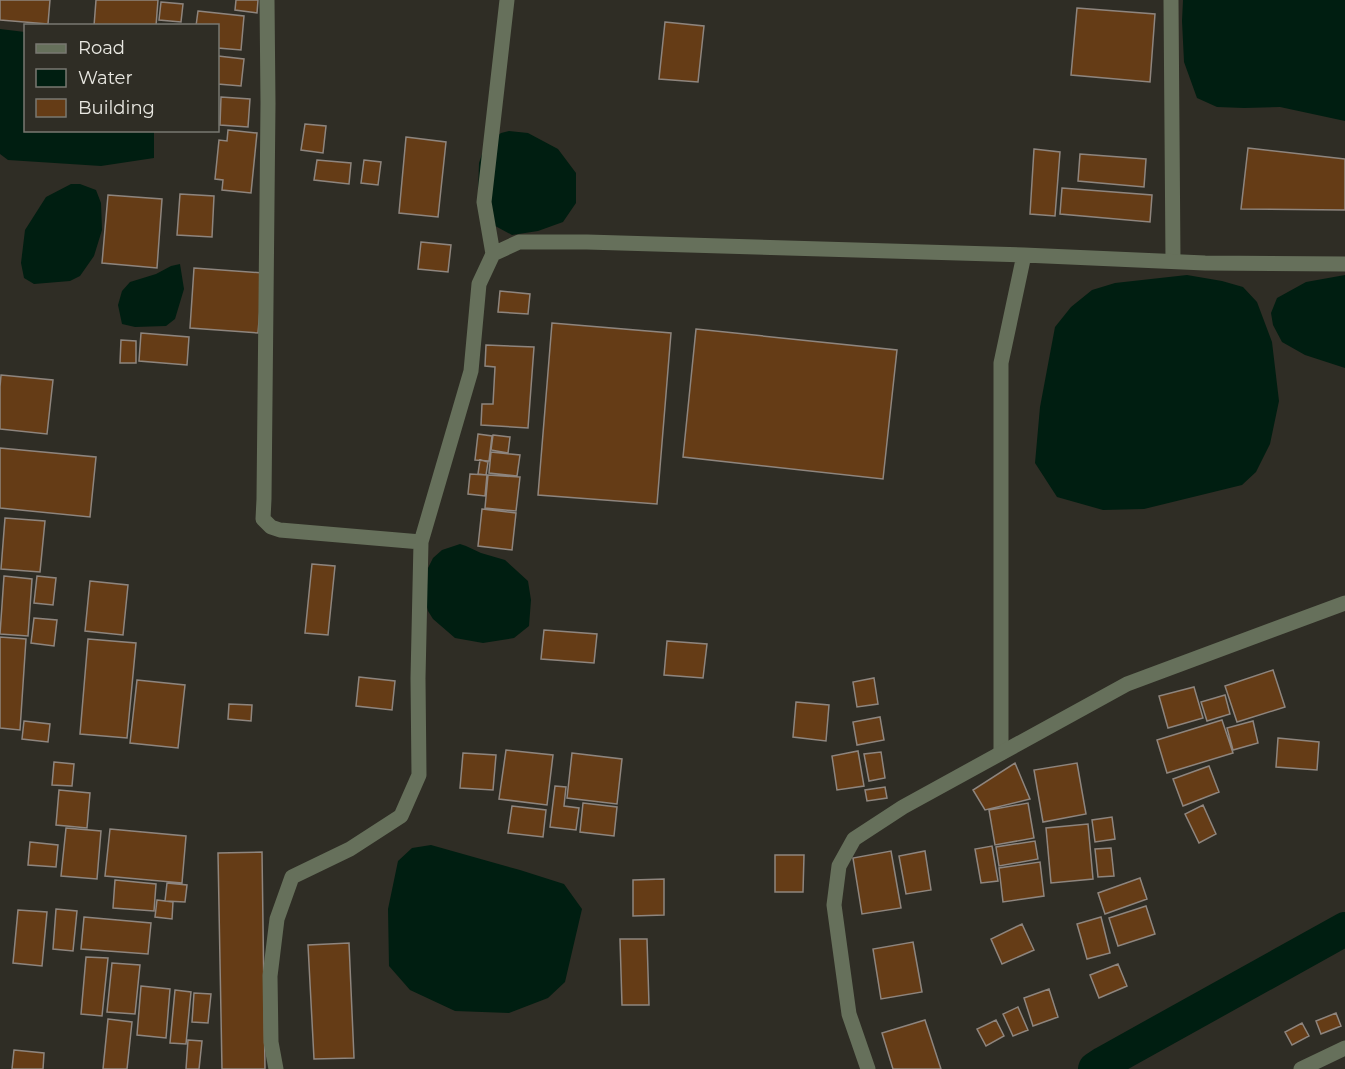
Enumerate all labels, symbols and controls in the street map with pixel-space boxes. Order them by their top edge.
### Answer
legend [24,24,219,132]
text: Road [78,37,125,59]
text: Water [78,67,133,89]
text: Building [78,97,155,119]

